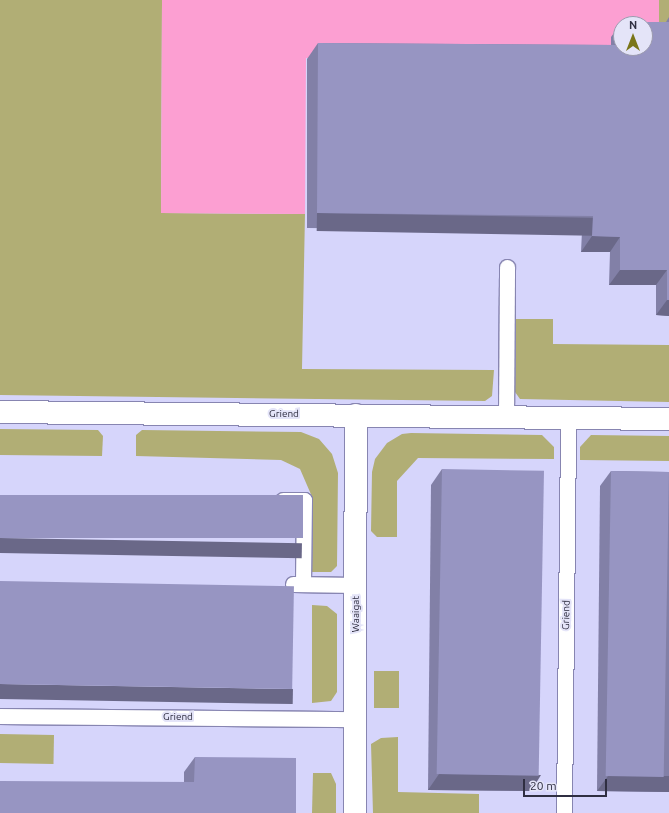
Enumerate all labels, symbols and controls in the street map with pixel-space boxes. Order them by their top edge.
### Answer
north arrow [613,16,653,56]
text: N [629,19,637,31]
street label: Griend [269,408,299,420]
street label: Waaigat [350,596,362,632]
street label: Griend [560,600,572,630]
street label: Griend [163,711,193,723]
scale bar [525,771,609,797]
text: 20 m [530,779,557,792]

